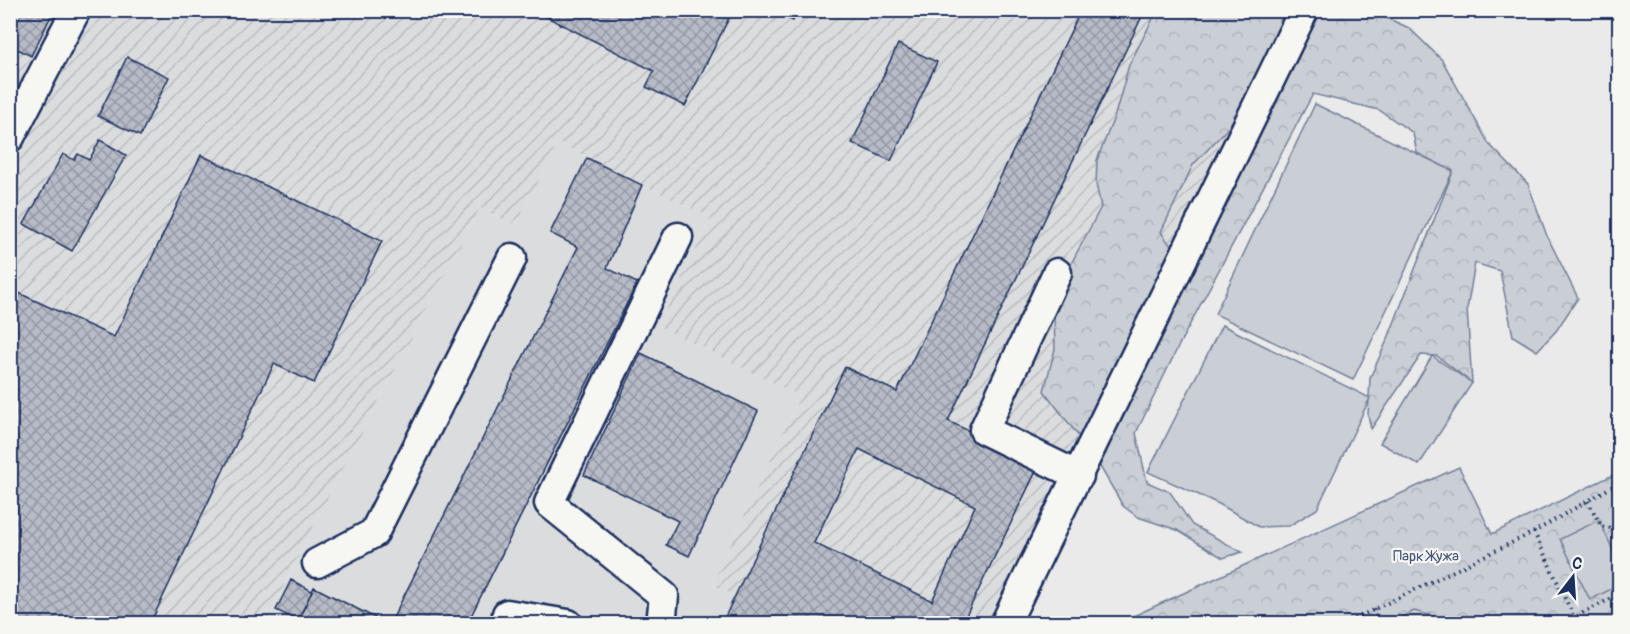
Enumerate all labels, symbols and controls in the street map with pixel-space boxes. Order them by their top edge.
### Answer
park label: Парк Жужа [1393,547,1459,566]
north arrow [1543,547,1603,607]
text: С [1569,553,1585,575]

